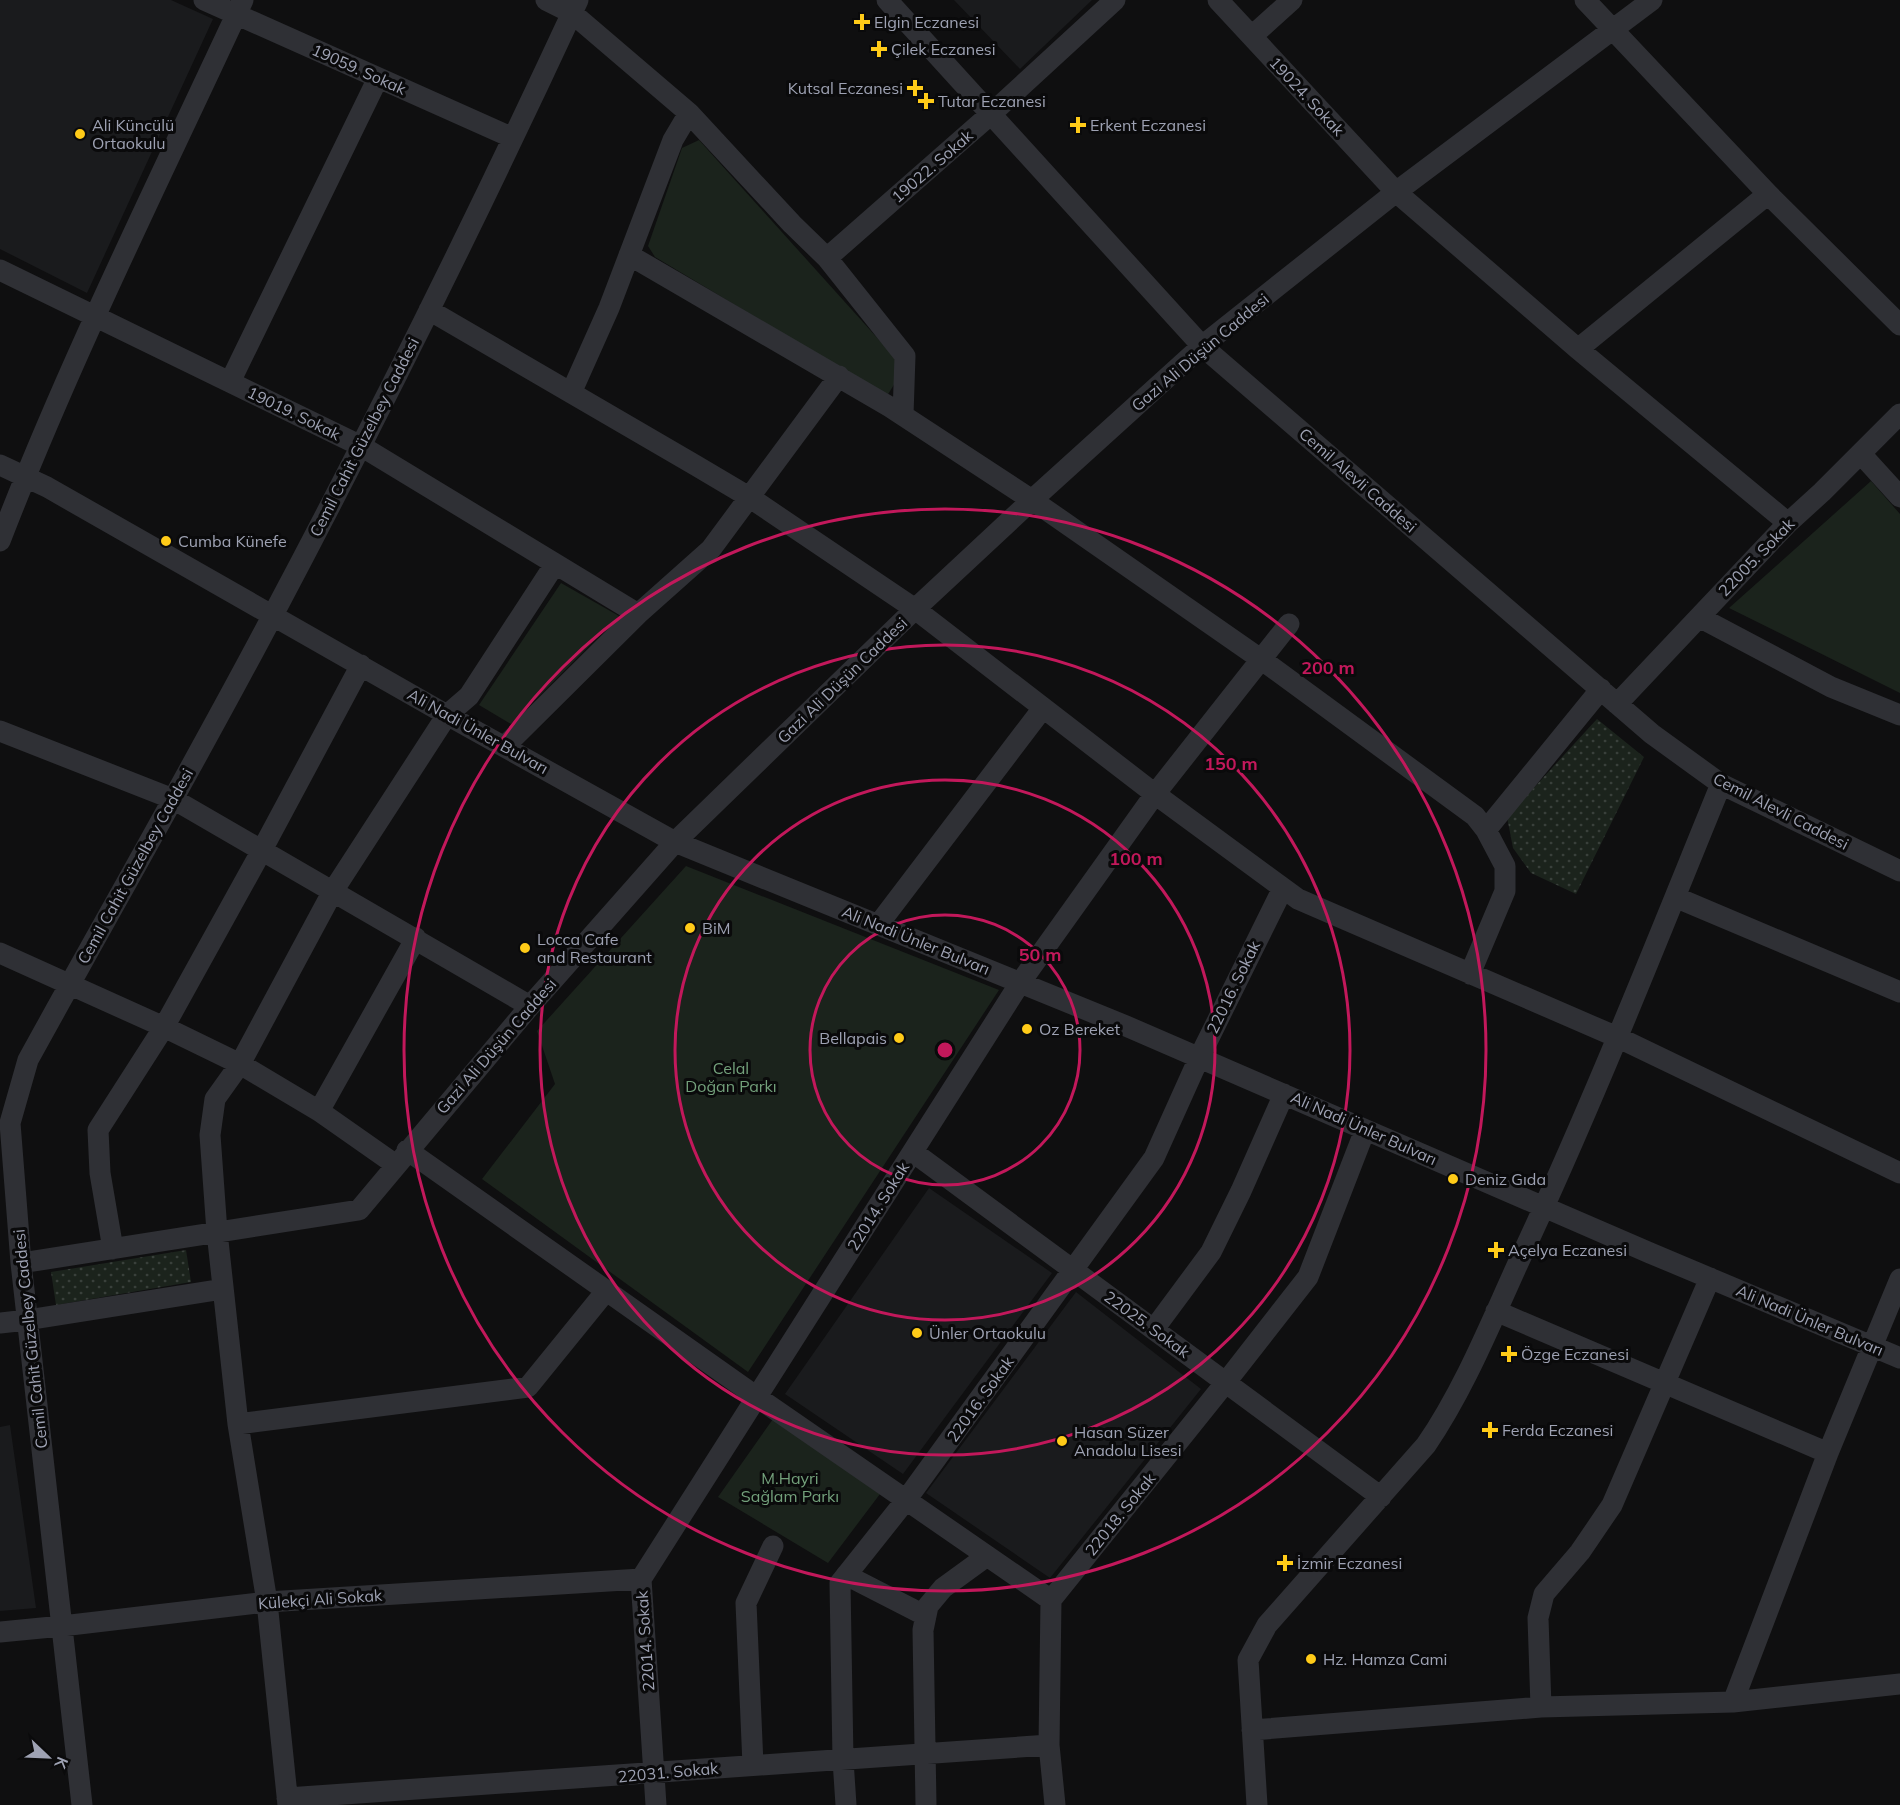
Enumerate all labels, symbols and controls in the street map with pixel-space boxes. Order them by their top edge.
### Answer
place label: Elgin Eczanesi [874,12,979,32]
marker: Elgin Eczanesi [855,15,869,29]
street label: 19059. Sokak [309,39,410,99]
place label: Çilek Eczanesi [891,39,996,59]
marker: Çilek Eczanesi [872,42,886,56]
street label: 19024. Sokak [1265,52,1349,140]
place label: Kutsal Eczanesi [788,78,903,98]
marker: Kutsal Eczanesi [908,81,922,95]
place label: Tutar Eczanesi [938,91,1046,111]
marker: Tutar Eczanesi [919,94,933,108]
place label: Ali Küncülü Ortaokulu [92,115,174,153]
place label: Erkent Eczanesi [1090,115,1206,135]
marker: Erkent Eczanesi [1071,118,1085,132]
street label: 19022. Sokak [887,125,977,207]
marker: Ali Küncülü Ortaokulu [73,127,87,141]
street label: Gazi Ali Düşün Caddesi [1127,289,1273,415]
street label: Cemil Cahit Güzelbey Caddesi [305,334,423,540]
street label: 19019. Sokak [244,382,344,444]
street label: Cemil Alevli Caddesi [1295,423,1421,537]
street label: 22005. Sokak [1714,513,1799,600]
place label: Cumba Künefe [178,531,287,551]
marker: Cumba Künefe [159,534,173,548]
street label: Gazi Ali Düşün Caddesi [773,613,911,747]
text: 200 m [1301,656,1355,679]
street label: Ali Nadi Ünler Bulvarı [404,684,552,778]
text: 150 m [1204,752,1258,775]
street label: Cemil Cahit Güzelbey Caddesi [73,765,197,967]
street label: Cemil Alevli Caddesi [1710,768,1852,854]
text: 100 m [1109,847,1163,870]
street label: Ali Nadi Ünler Bulvarı [839,901,993,979]
place label: BiM [702,918,730,938]
marker: BiM [683,921,697,935]
place label: Locca Cafe and Restaurant [537,929,652,967]
street label: 22016. Sokak [1202,937,1264,1037]
marker: Locca Cafe and Restaurant [518,941,532,955]
text: 50 m [1019,943,1061,966]
street label: Gazi Ali Düşün Caddesi [432,974,560,1118]
place label: Oz Bereket [1039,1019,1121,1039]
marker: Oz Bereket [1020,1022,1034,1036]
place label: Bellapais [819,1028,887,1048]
marker: Bellapais [892,1031,906,1045]
centre of rings [935,1040,955,1060]
park label: Celal Doğan Parkı [685,1058,777,1096]
street label: Ali Nadi Ünler Bulvarı [1288,1087,1440,1169]
street label: 22014. Sokak [843,1157,914,1254]
place label: Deniz Gıda [1465,1169,1546,1189]
marker: Deniz Gıda [1446,1172,1460,1186]
street label: Cemil Cahit Güzelbey Caddesi [9,1228,51,1450]
place label: Açelya Eczanesi [1508,1240,1627,1260]
marker: Açelya Eczanesi [1489,1243,1503,1257]
street label: Ali Nadi Ünler Bulvarı [1734,1280,1886,1360]
street label: 22025. Sokak [1100,1286,1194,1362]
place label: Ünler Ortaokulu [929,1323,1046,1343]
marker: Ünler Ortaokulu [910,1326,924,1340]
place label: Özge Eczanesi [1521,1344,1629,1364]
marker: Özge Eczanesi [1502,1347,1516,1361]
street label: 22016. Sokak [942,1352,1018,1446]
place label: Ferda Eczanesi [1502,1420,1613,1440]
place label: Hasan Süzer Anadolu Lisesi [1074,1422,1182,1460]
marker: Ferda Eczanesi [1483,1423,1497,1437]
marker: Hasan Süzer Anadolu Lisesi [1055,1434,1069,1448]
park label: M.Hayri Sağlam Parkı [741,1468,839,1506]
street label: 22018. Sokak [1080,1468,1160,1560]
place label: İzmir Eczanesi [1297,1553,1402,1573]
marker: İzmir Eczanesi [1278,1556,1292,1570]
street label: Külekçi Ali Sokak [257,1585,383,1613]
street label: 22014. Sokak [631,1589,658,1692]
place label: Hz. Hamza Cami [1323,1649,1447,1669]
marker: Hz. Hamza Cami [1304,1652,1318,1666]
north arrow [18,1727,78,1787]
text: K [50,1754,73,1773]
street label: 22031. Sokak [617,1758,720,1786]

